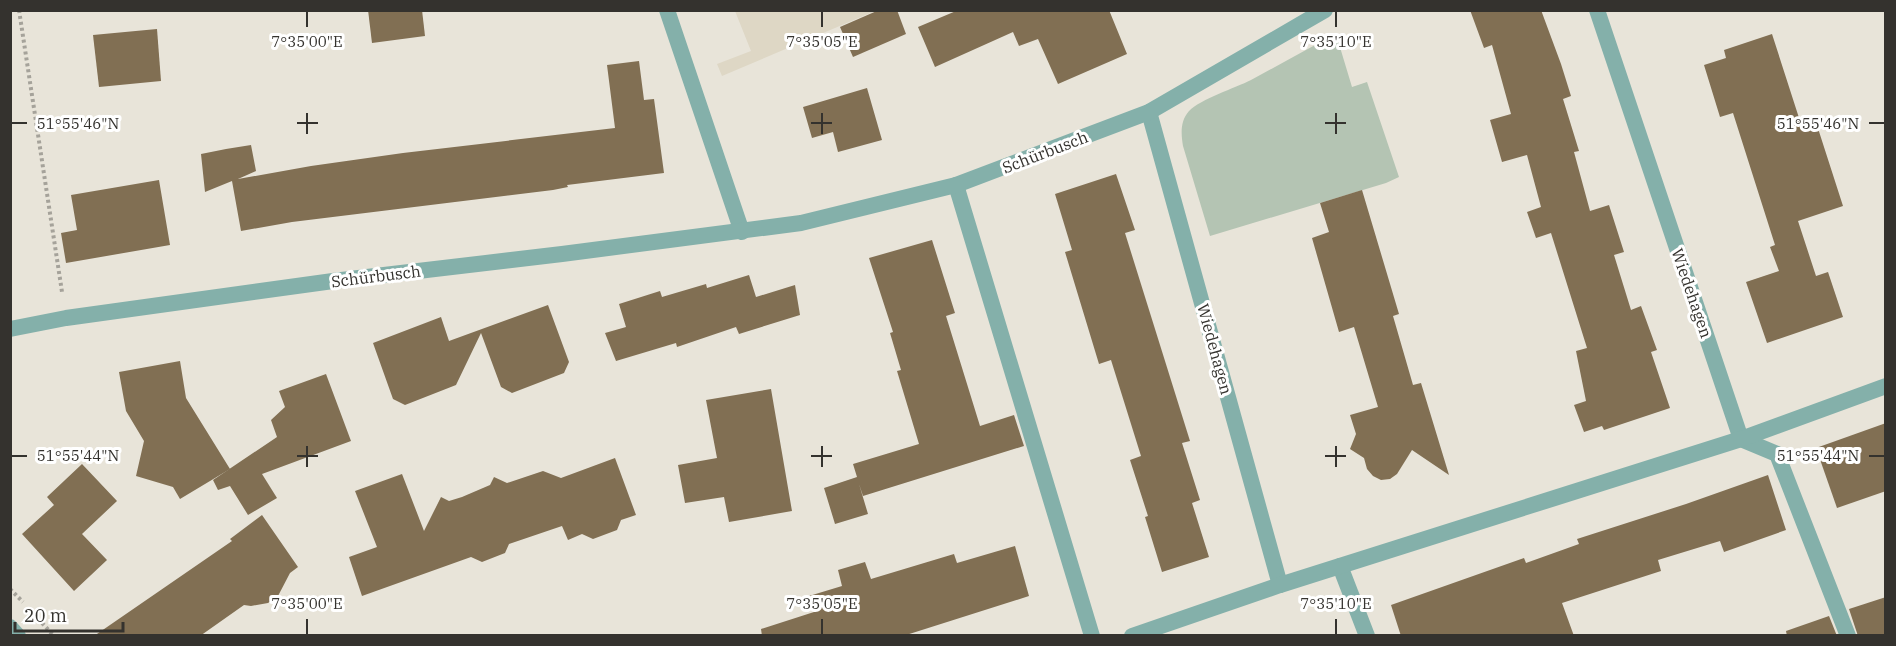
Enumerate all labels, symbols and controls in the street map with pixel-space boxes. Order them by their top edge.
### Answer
text: 7°35'00"E [271,32,343,51]
text: 7°35'05"E [786,32,858,51]
text: 7°35'10"E [1300,32,1372,51]
text: 51°55'46"N [37,114,119,133]
text: 51°55'46"N [1777,114,1859,133]
street label: Schürbusch [999,127,1091,177]
street label: Wiedehagen [1667,246,1717,340]
street label: Schürbusch [330,261,422,291]
street label: Wiedehagen [1193,301,1237,397]
text: 51°55'44"N [37,446,119,465]
text: 51°55'44"N [1777,446,1859,465]
text: 7°35'00"E [271,594,343,613]
text: 7°35'05"E [786,594,858,613]
text: 7°35'10"E [1300,594,1372,613]
scale bar [15,595,123,633]
text: 20 m [24,604,67,627]

